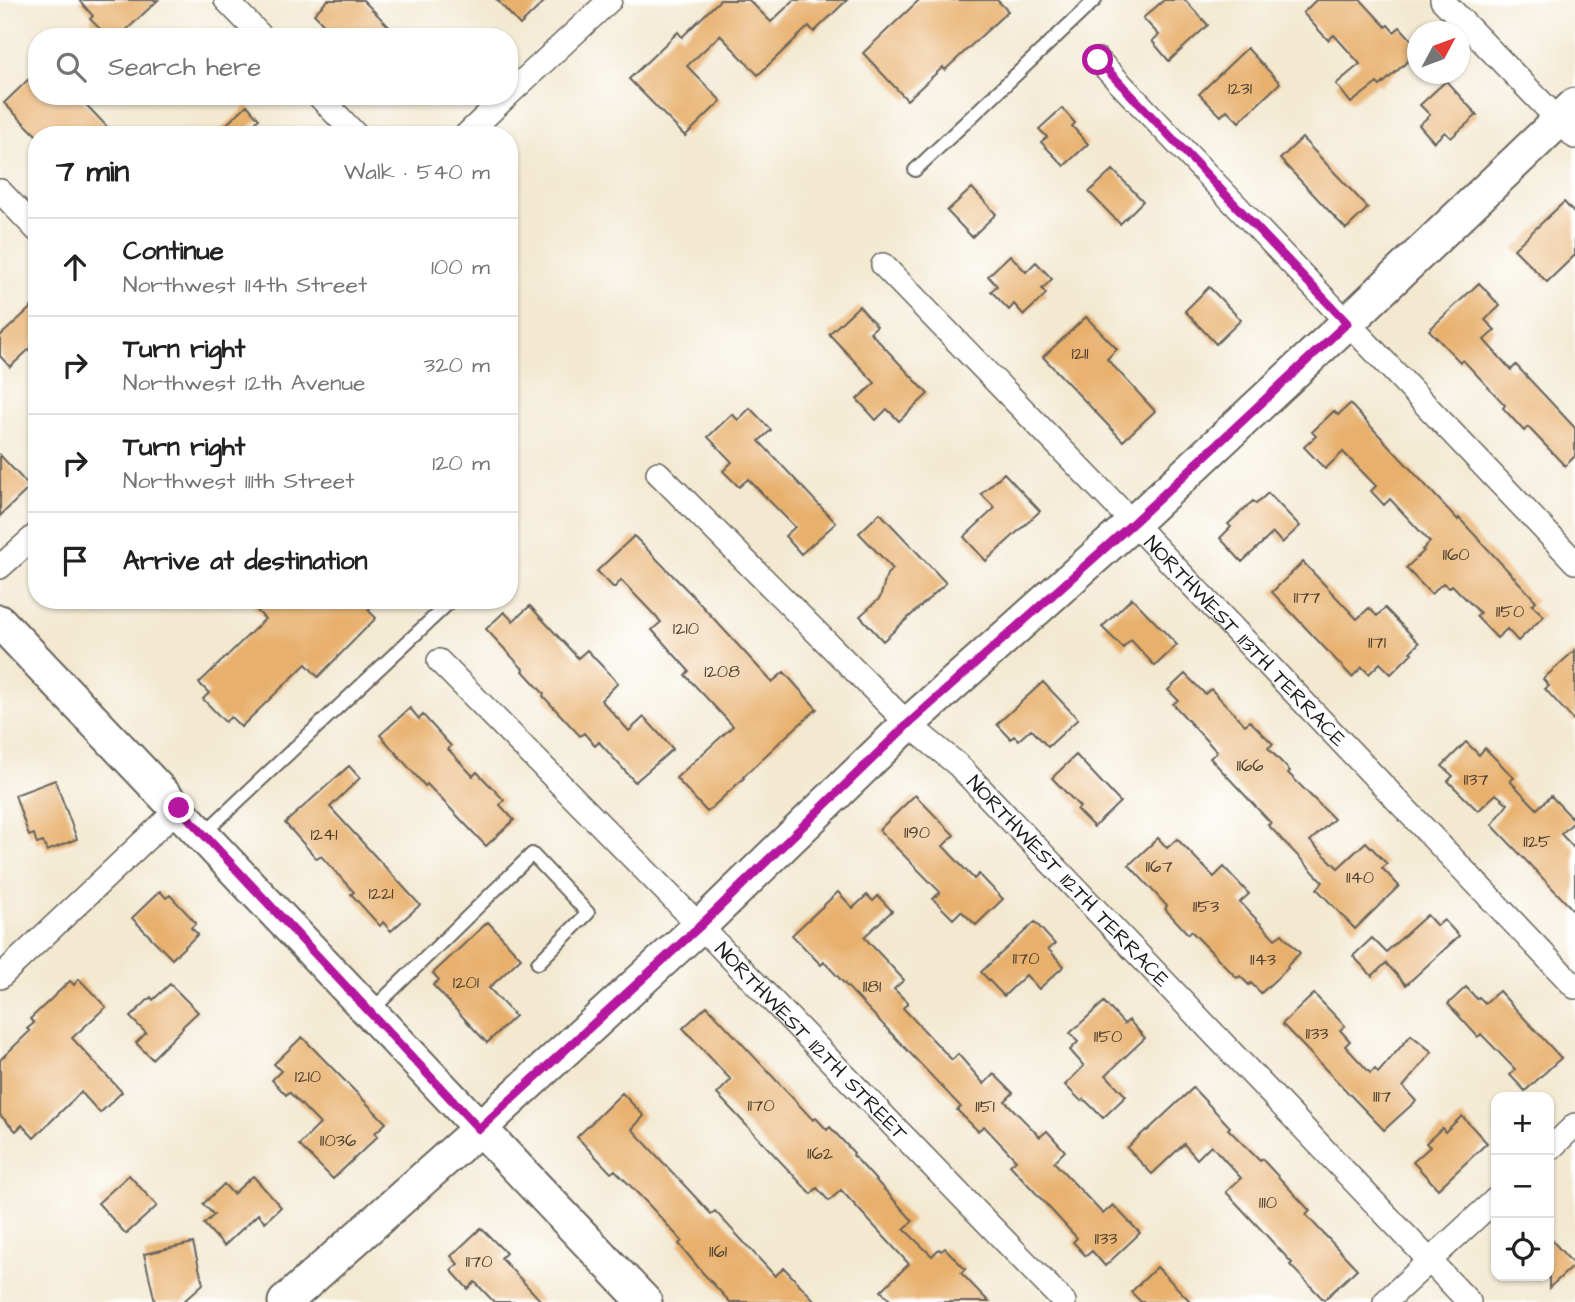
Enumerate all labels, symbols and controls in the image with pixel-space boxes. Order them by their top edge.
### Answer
north arrow [1407,21,1470,84]
search box [28,28,518,105]
route start [1082,44,1113,75]
icon: search [52,48,90,86]
text: Search here [108,49,261,85]
house number: 1231 [1228,76,1252,101]
text: 7 min [56,151,129,193]
text: Walk · 540 m [344,156,490,188]
text: Continue [123,233,224,269]
icon: ahead [56,248,94,286]
text: 100 m [431,251,490,283]
text: Northwest 114th Street [123,269,367,301]
text: Turn right [123,331,245,367]
house number: 1211 [1071,341,1089,366]
icon: right [56,346,94,384]
text: 320 m [424,349,490,381]
text: Northwest 12th Avenue [123,367,366,399]
text: Turn right [123,429,245,465]
icon: right [56,444,94,482]
text: 120 m [432,447,490,479]
text: Northwest 111th Street [123,465,355,497]
street label: NORTHWEST 113TH TERRACE [1137,529,1353,754]
icon: arrive [56,542,94,580]
house number: 1160 [1442,542,1470,567]
text: Arrive at destination [123,543,368,579]
house number: 1177 [1294,585,1320,610]
house number: 1150 [1496,599,1524,624]
house number: 1210 [673,616,699,641]
house number: 1171 [1368,630,1386,655]
house number: 1208 [704,659,740,684]
house number: 1166 [1236,753,1264,778]
house number: 1137 [1464,767,1488,792]
street label: NORTHWEST 112TH TERRACE [960,769,1176,994]
route end [163,792,194,823]
house number: 1190 [904,820,930,845]
house number: 1241 [310,822,338,847]
house number: 1125 [1523,829,1551,854]
house number: 1167 [1146,854,1172,879]
house number: 1140 [1346,865,1374,890]
house number: 1221 [368,881,394,906]
house number: 1153 [1193,894,1219,919]
street label: NORTHWEST 112TH STREET [708,936,915,1148]
house number: 1170 [1012,946,1040,971]
house number: 1143 [1250,947,1276,972]
house number: 1201 [453,970,479,995]
house number: 1181 [863,974,881,999]
house number: 1133 [1306,1021,1328,1046]
house number: 1150 [1094,1024,1122,1049]
house number: 1210 [295,1064,321,1089]
house number: 1117 [1373,1084,1391,1109]
map controls [1491,1092,1554,1281]
button: + [1491,1092,1554,1155]
house number: 1170 [747,1093,775,1118]
house number: 1151 [975,1094,995,1119]
house number: 11036 [320,1128,356,1153]
house number: 1162 [807,1141,834,1166]
button: − [1491,1155,1554,1218]
house number: 1110 [1259,1190,1277,1215]
button: locate [1491,1218,1554,1281]
house number: 1133 [1095,1226,1117,1251]
house number: 1161 [709,1239,727,1264]
house number: 1170 [465,1249,493,1274]

